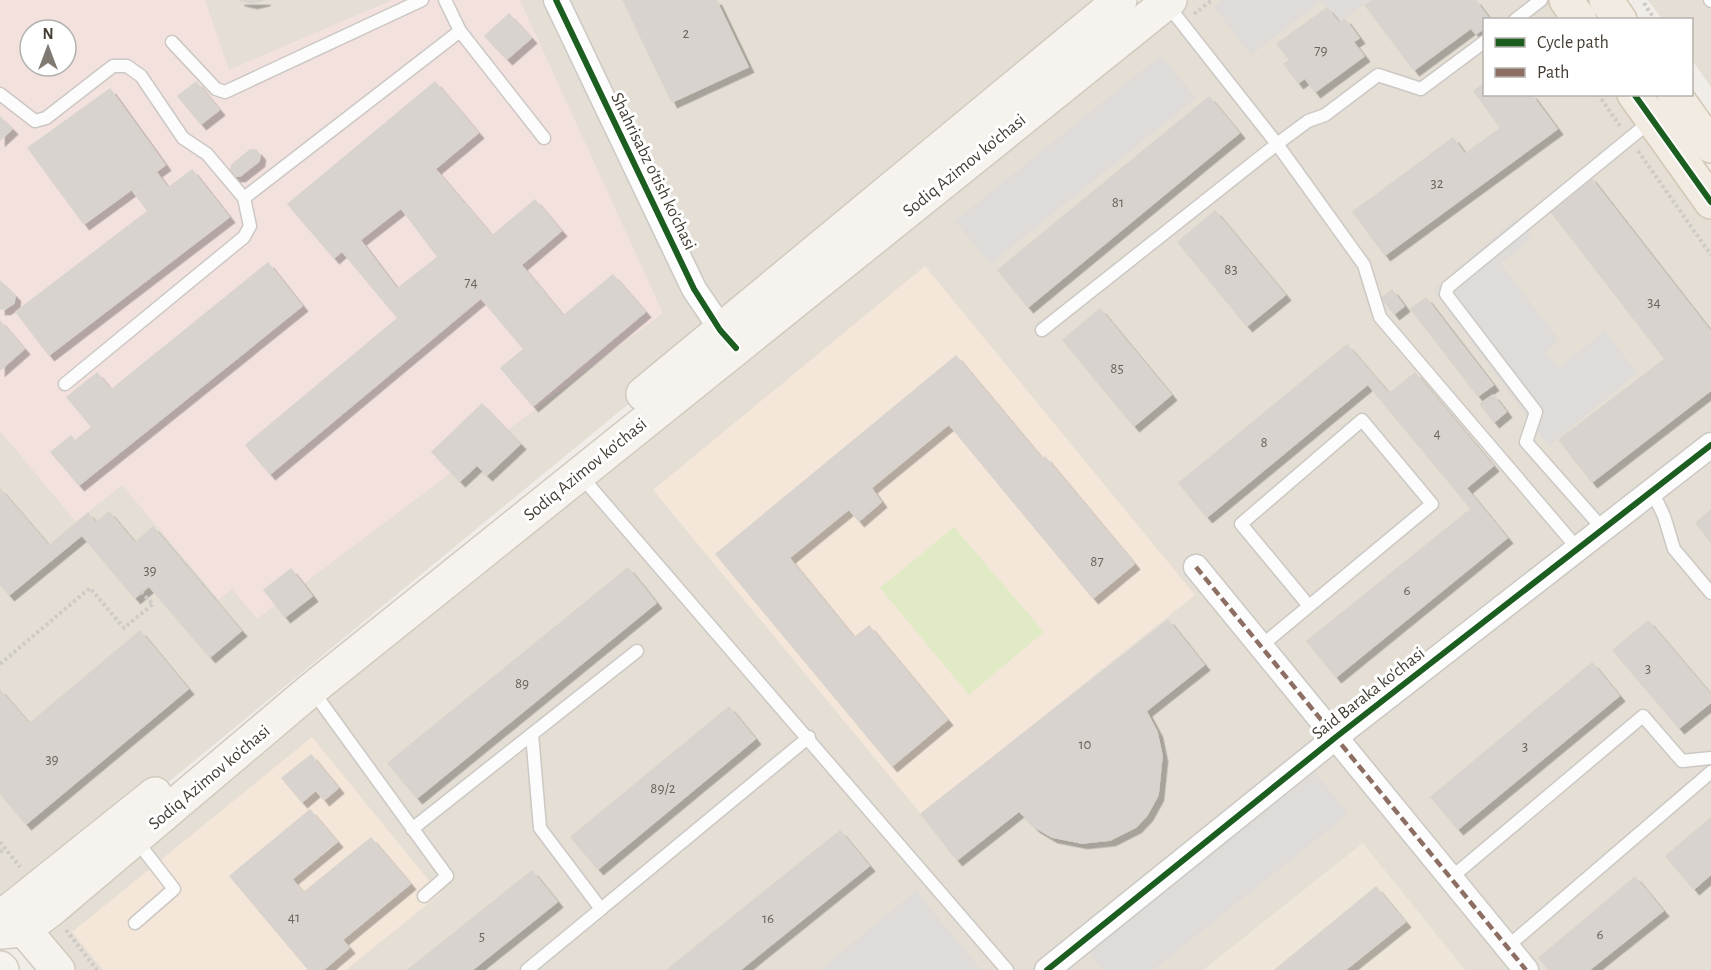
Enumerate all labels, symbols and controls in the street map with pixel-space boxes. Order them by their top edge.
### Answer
north arrow [18,18,78,78]
legend [1483,18,1693,96]
text: N [42,26,54,42]
house number: 2 [683,26,690,41]
text: Cycle path [1537,34,1609,52]
house number: 79 [1314,43,1328,58]
text: Path [1537,64,1569,82]
street label: Shahrisabz o'tish ko'chasi [607,90,699,253]
street label: Sodiq Azimov ko'chasi [900,111,1029,221]
house number: 32 [1430,176,1444,191]
house number: 81 [1112,195,1124,210]
house number: 83 [1224,262,1238,277]
house number: 74 [464,275,478,290]
house number: 34 [1647,295,1661,310]
house number: 85 [1110,361,1124,376]
street label: Sodiq Azimov ko'chasi [521,415,650,525]
house number: 4 [1433,426,1441,441]
house number: 8 [1260,435,1268,450]
house number: 87 [1090,554,1104,569]
house number: 39 [143,563,157,578]
house number: 6 [1403,583,1411,598]
street label: Said Baraka ko'chasi [1309,644,1428,743]
house number: 3 [1645,661,1651,676]
house number: 89 [515,676,529,691]
street label: Sodiq Azimov ko'chasi [146,722,274,834]
house number: 10 [1078,737,1092,752]
house number: 3 [1522,739,1528,754]
house number: 39 [45,752,59,767]
house number: 89/2 [650,781,676,796]
house number: 41 [288,910,300,925]
house number: 16 [762,911,774,926]
house number: 6 [1596,927,1604,942]
house number: 5 [479,929,485,944]

